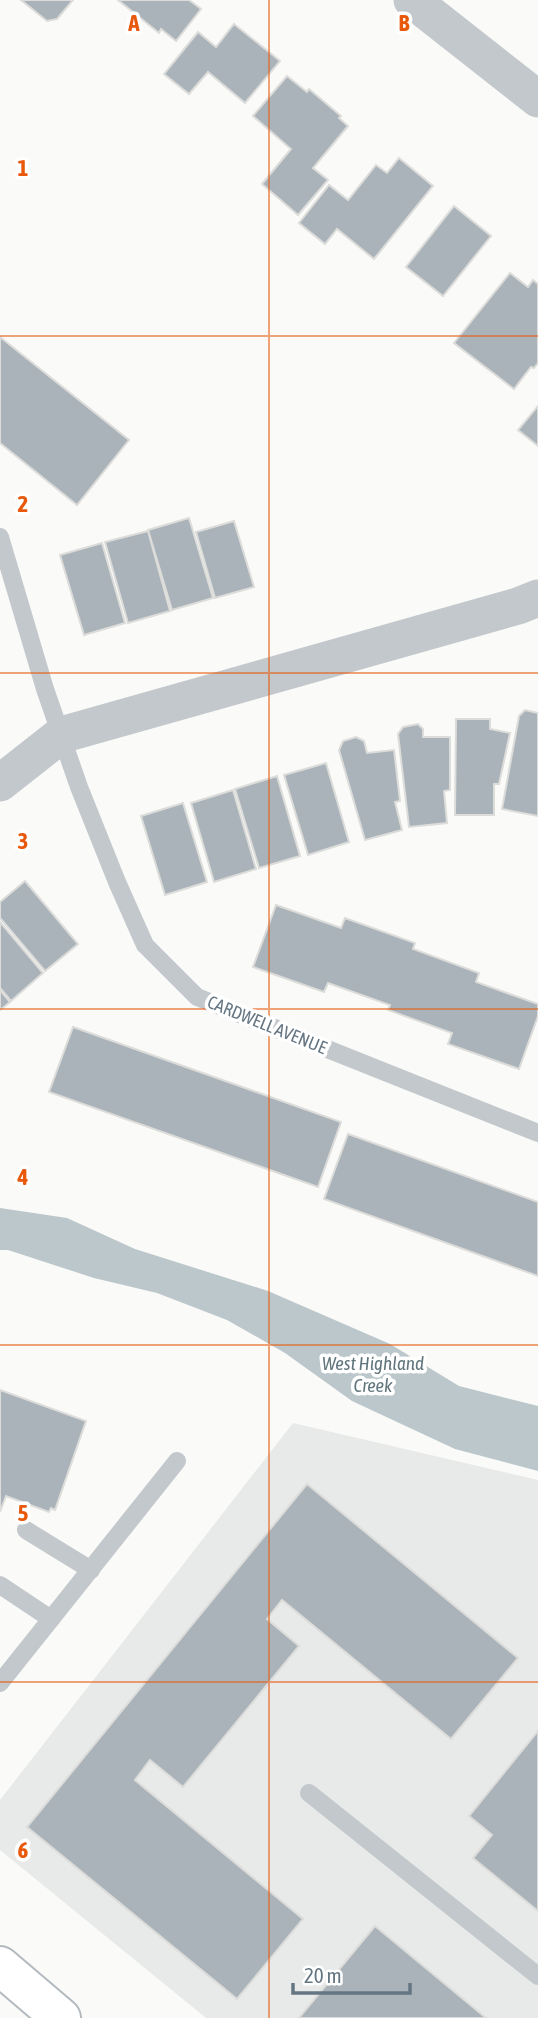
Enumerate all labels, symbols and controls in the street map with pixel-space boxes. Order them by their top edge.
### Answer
text: A [127,10,140,36]
text: B [399,10,410,36]
text: 1 [18,155,29,181]
text: 2 [18,491,28,517]
text: 3 [18,828,28,854]
street label: CARDWELL AVENUE [204,991,330,1058]
text: 4 [17,1164,29,1190]
water label: West Highland Creek [322,1352,424,1396]
text: 5 [18,1500,29,1526]
text: 6 [18,1837,29,1863]
scale bar [293,1952,410,1996]
text: 20 m [304,1963,342,1987]

